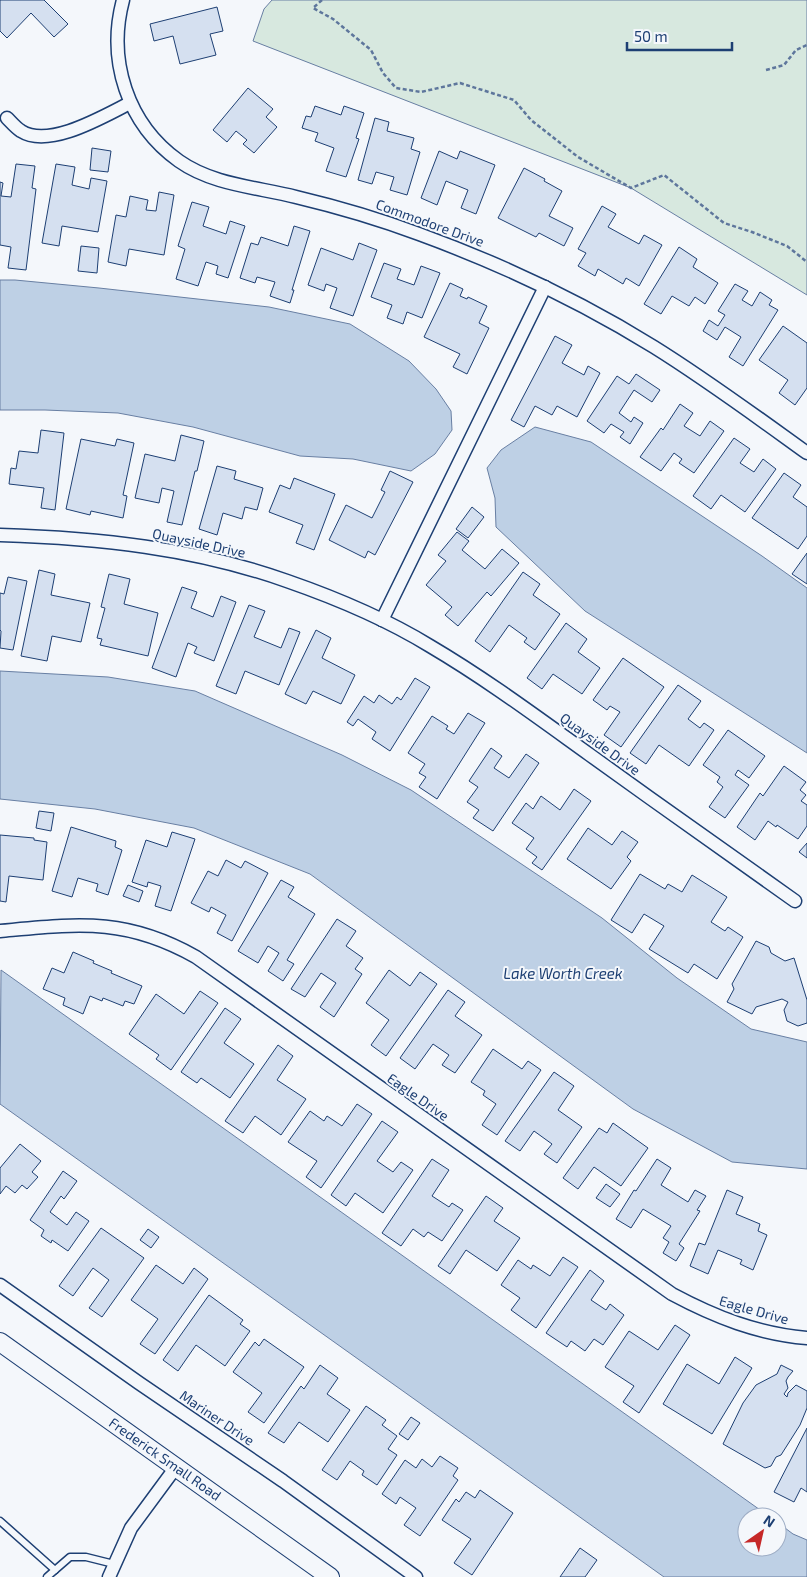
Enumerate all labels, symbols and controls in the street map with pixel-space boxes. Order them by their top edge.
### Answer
scale bar [627,20,732,52]
text: 50 m [634,27,668,45]
street label: Commodore Drive [374,195,487,250]
street label: Quayside Drive [151,524,247,561]
street label: Quayside Drive [557,709,644,778]
water label: Lake Worth Creek [503,964,623,982]
street label: Eagle Drive [384,1069,452,1124]
street label: Eagle Drive [717,1292,791,1328]
street label: Mariner Drive [177,1386,258,1449]
street label: Frederick Small Road [106,1413,225,1504]
north arrow [737,1507,787,1557]
text: N [761,1511,778,1531]

